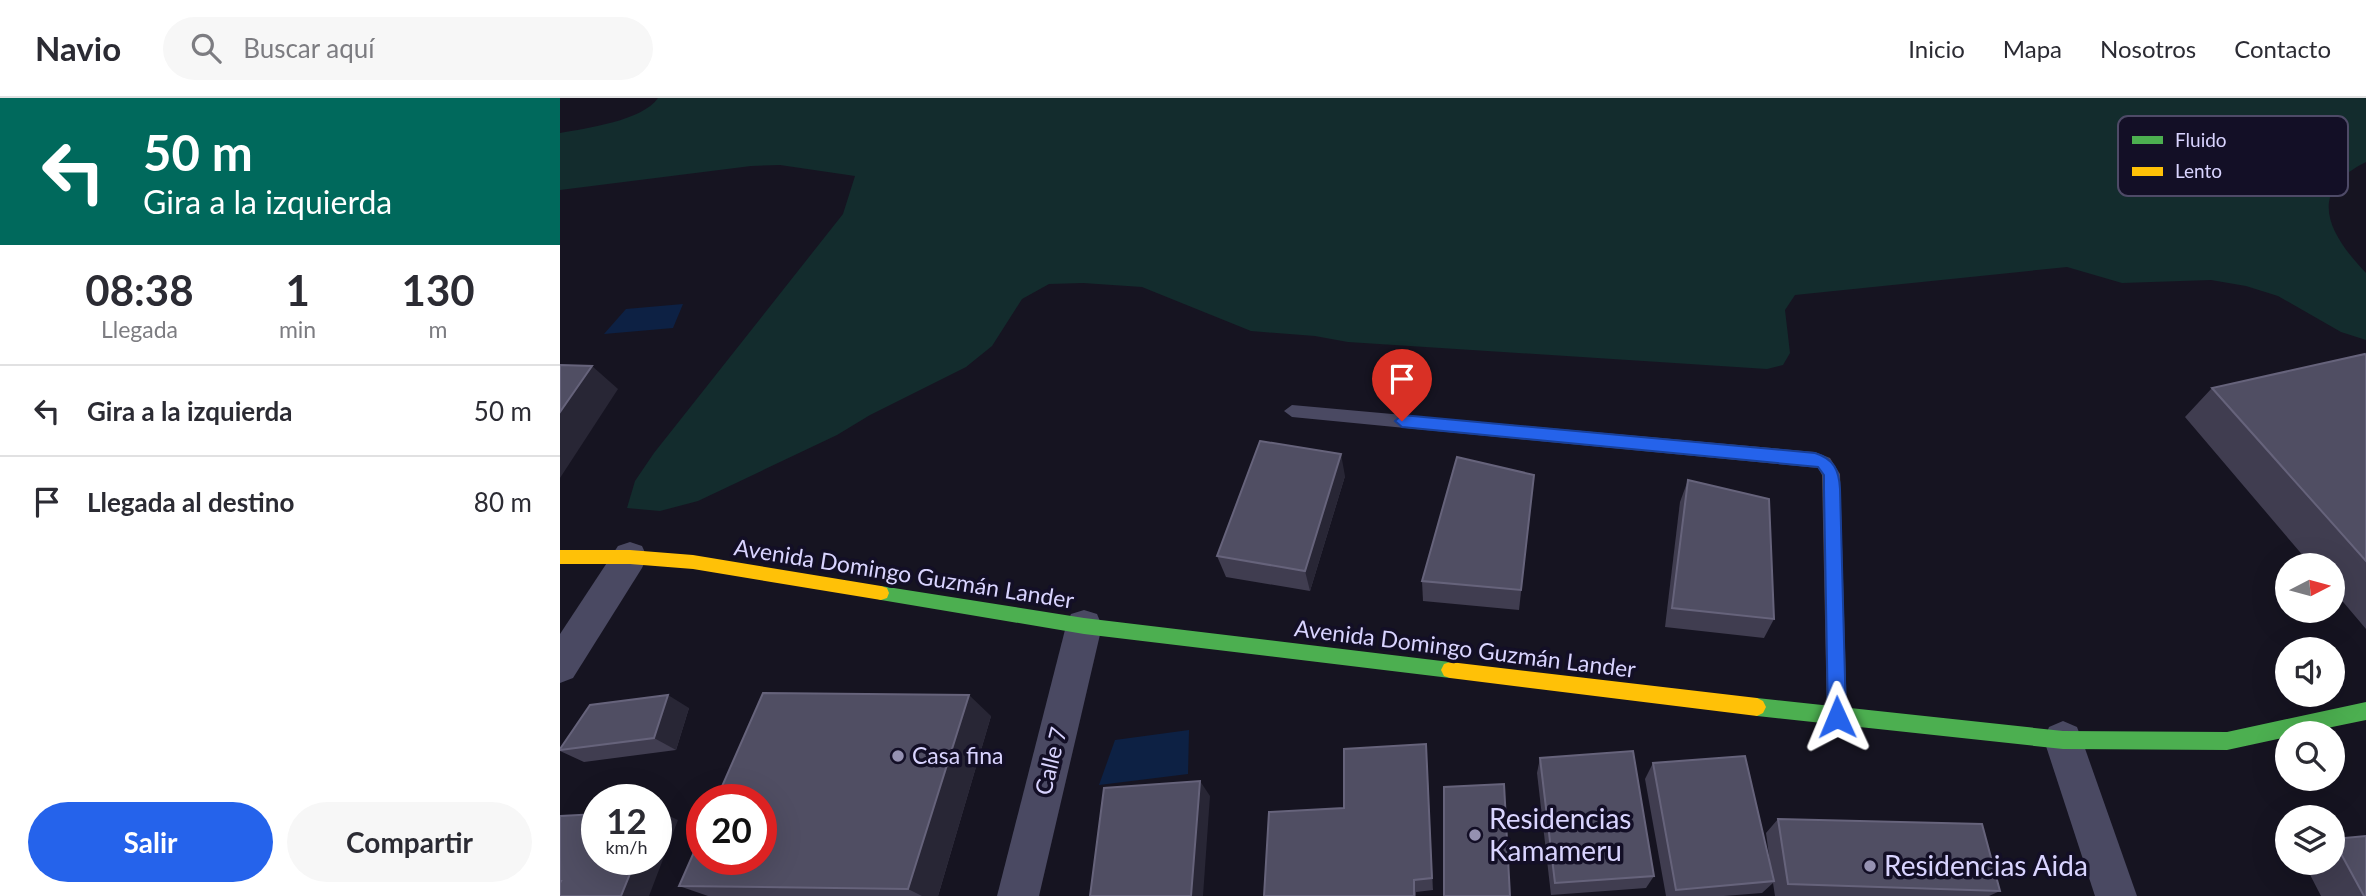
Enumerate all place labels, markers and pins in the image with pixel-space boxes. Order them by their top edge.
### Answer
pin [1372,349,1432,421]
place label: Casa fina [912,741,1004,769]
marker: Casa fina [890,748,906,764]
place label: Residencias Kamameru [1489,801,1631,867]
marker: Residencias Kamameru [1467,827,1483,843]
place label: Residencias Aida [1884,848,2088,882]
marker: Residencias Aida [1862,858,1878,874]

